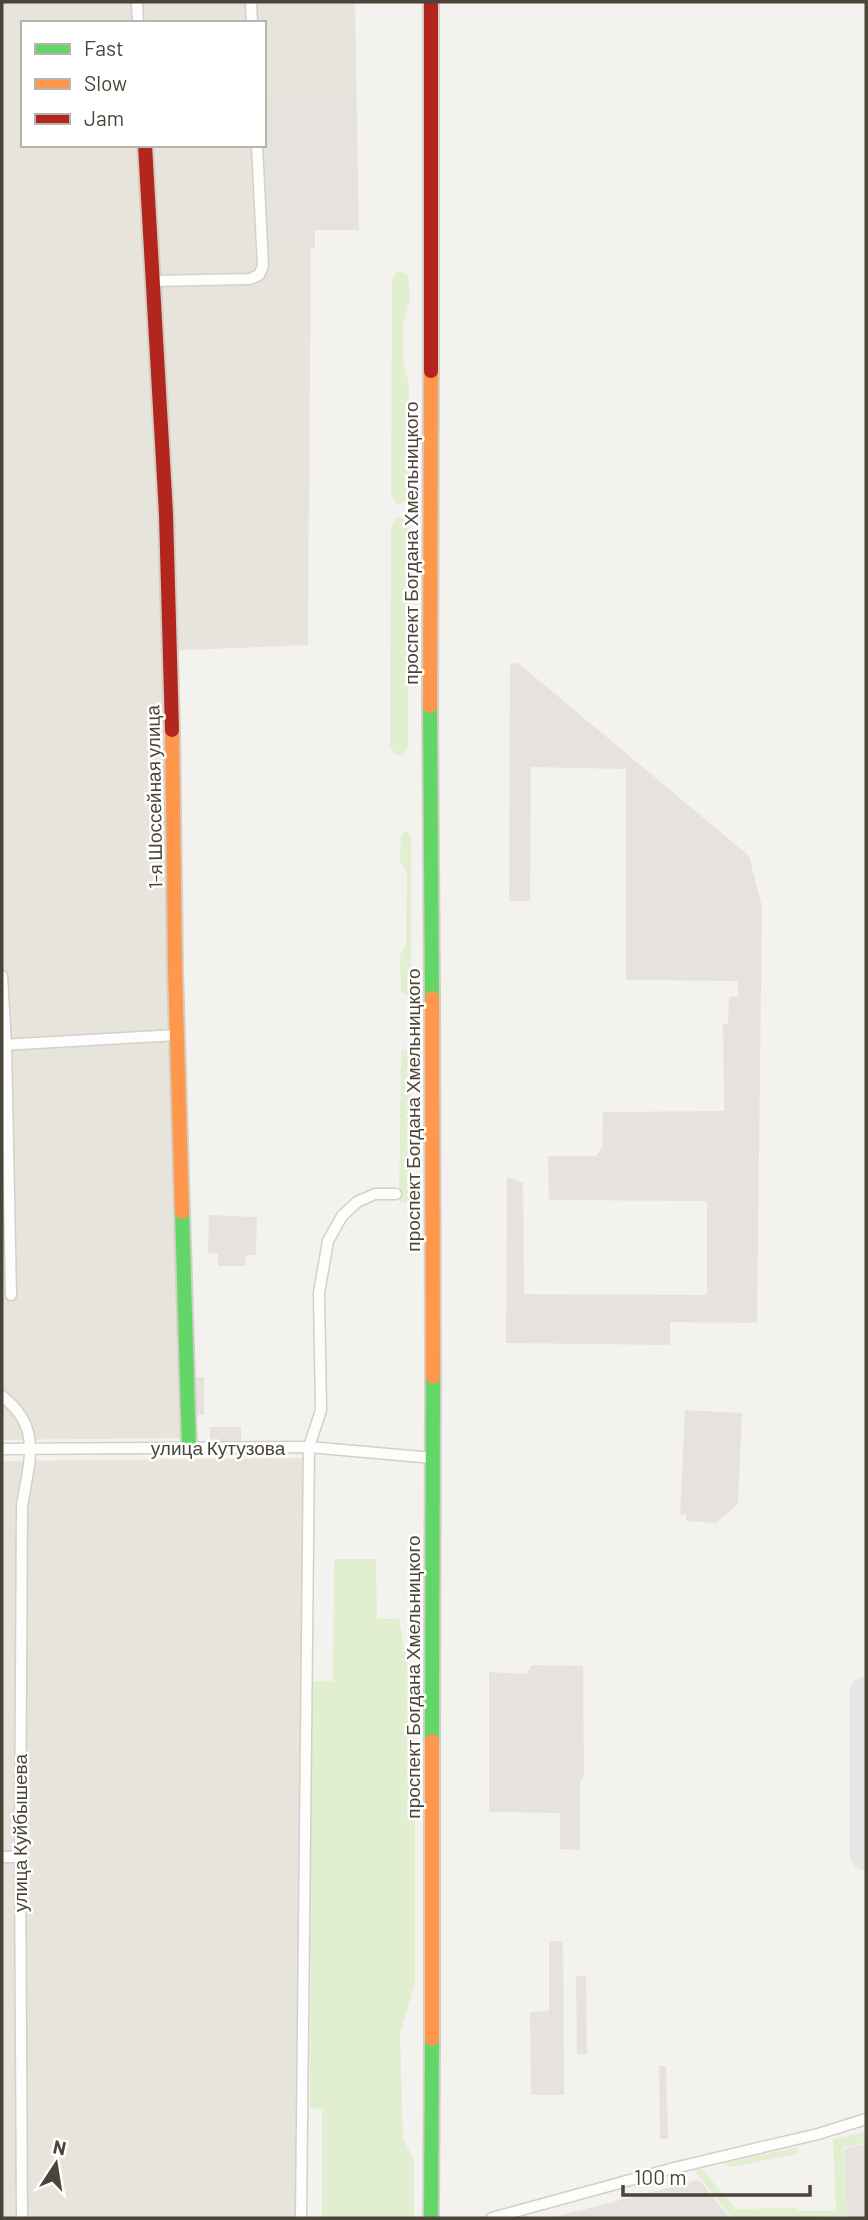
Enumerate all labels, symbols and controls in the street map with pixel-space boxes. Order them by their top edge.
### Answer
legend [21,21,266,147]
text: Fast [84,35,124,60]
text: Slow [84,70,127,95]
text: Jam [84,105,124,130]
street label: проспект Богдана Хмельницкого [399,401,422,685]
street label: 1-я Шоссейная улица [140,705,167,889]
street label: проспект Богдана Хмельницкого [401,968,424,1252]
street label: улица Кутузова [151,1436,286,1459]
street label: проспект Богдана Хмельницкого [401,1535,424,1819]
street label: улица Куйбышева [8,1754,31,1912]
north arrow [21,2129,91,2199]
text: N [51,2134,68,2159]
scale bar [623,2154,810,2198]
text: 100 m [634,2164,687,2189]

